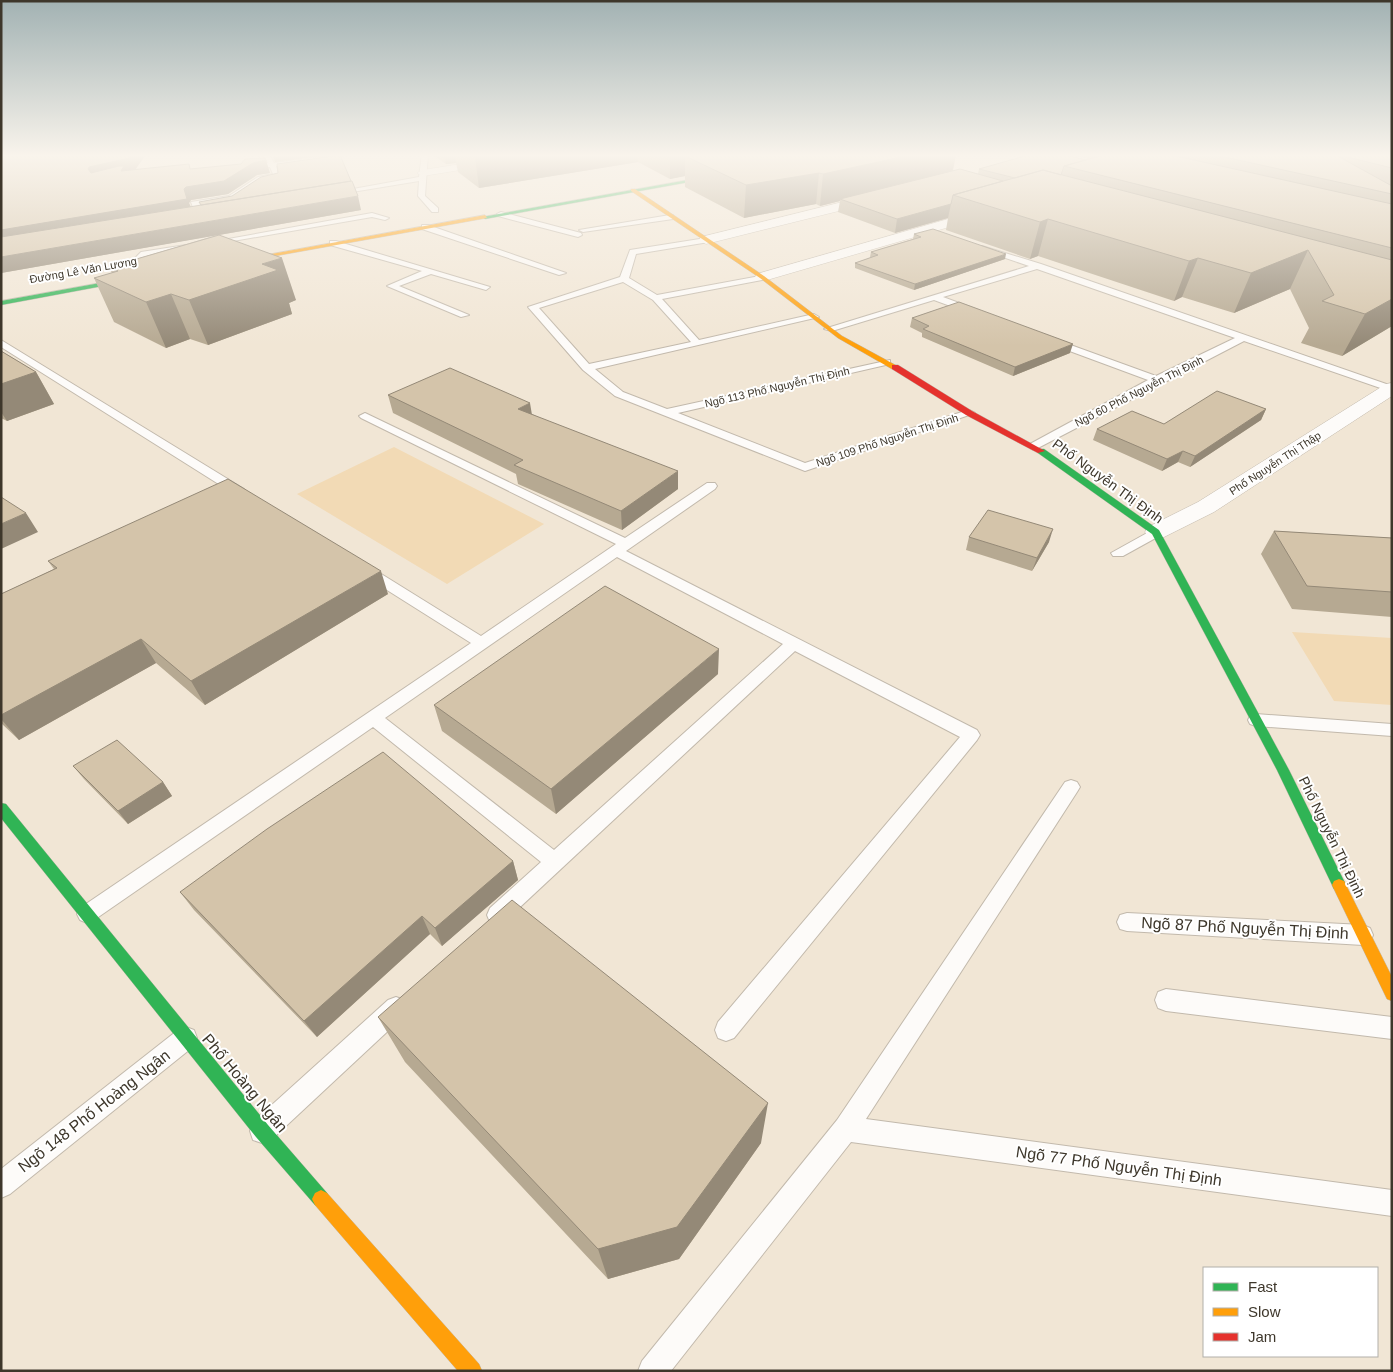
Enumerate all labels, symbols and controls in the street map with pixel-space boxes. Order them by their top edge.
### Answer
street label: Đường Lê Văn Lương [28,255,138,285]
street label: Ngõ 60 Phố Nguyễn Thị Định [1073,353,1205,429]
street label: Ngõ 113 Phố Nguyễn Thị Định [703,364,851,410]
street label: Ngõ 109 Phố Nguyễn Thị Định [814,411,960,469]
street label: Phố Nguyễn Thị Thập [1227,429,1323,497]
street label: Phố Nguyễn Thị Định [1050,435,1166,527]
street label: Phố Nguyễn Thị Định [1296,774,1368,900]
street label: Ngõ 87 Phố Nguyễn Thị Định [1141,913,1349,942]
street label: Phố Hoàng Ngân [199,1031,291,1135]
street label: Ngõ 148 Phố Hoàng Ngân [15,1047,173,1175]
street label: Ngõ 77 Phố Nguyễn Thị Định [1015,1142,1223,1189]
legend [1203,1267,1378,1357]
text: Fast [1248,1278,1278,1295]
text: Slow [1248,1303,1281,1320]
text: Jam [1248,1328,1276,1345]

